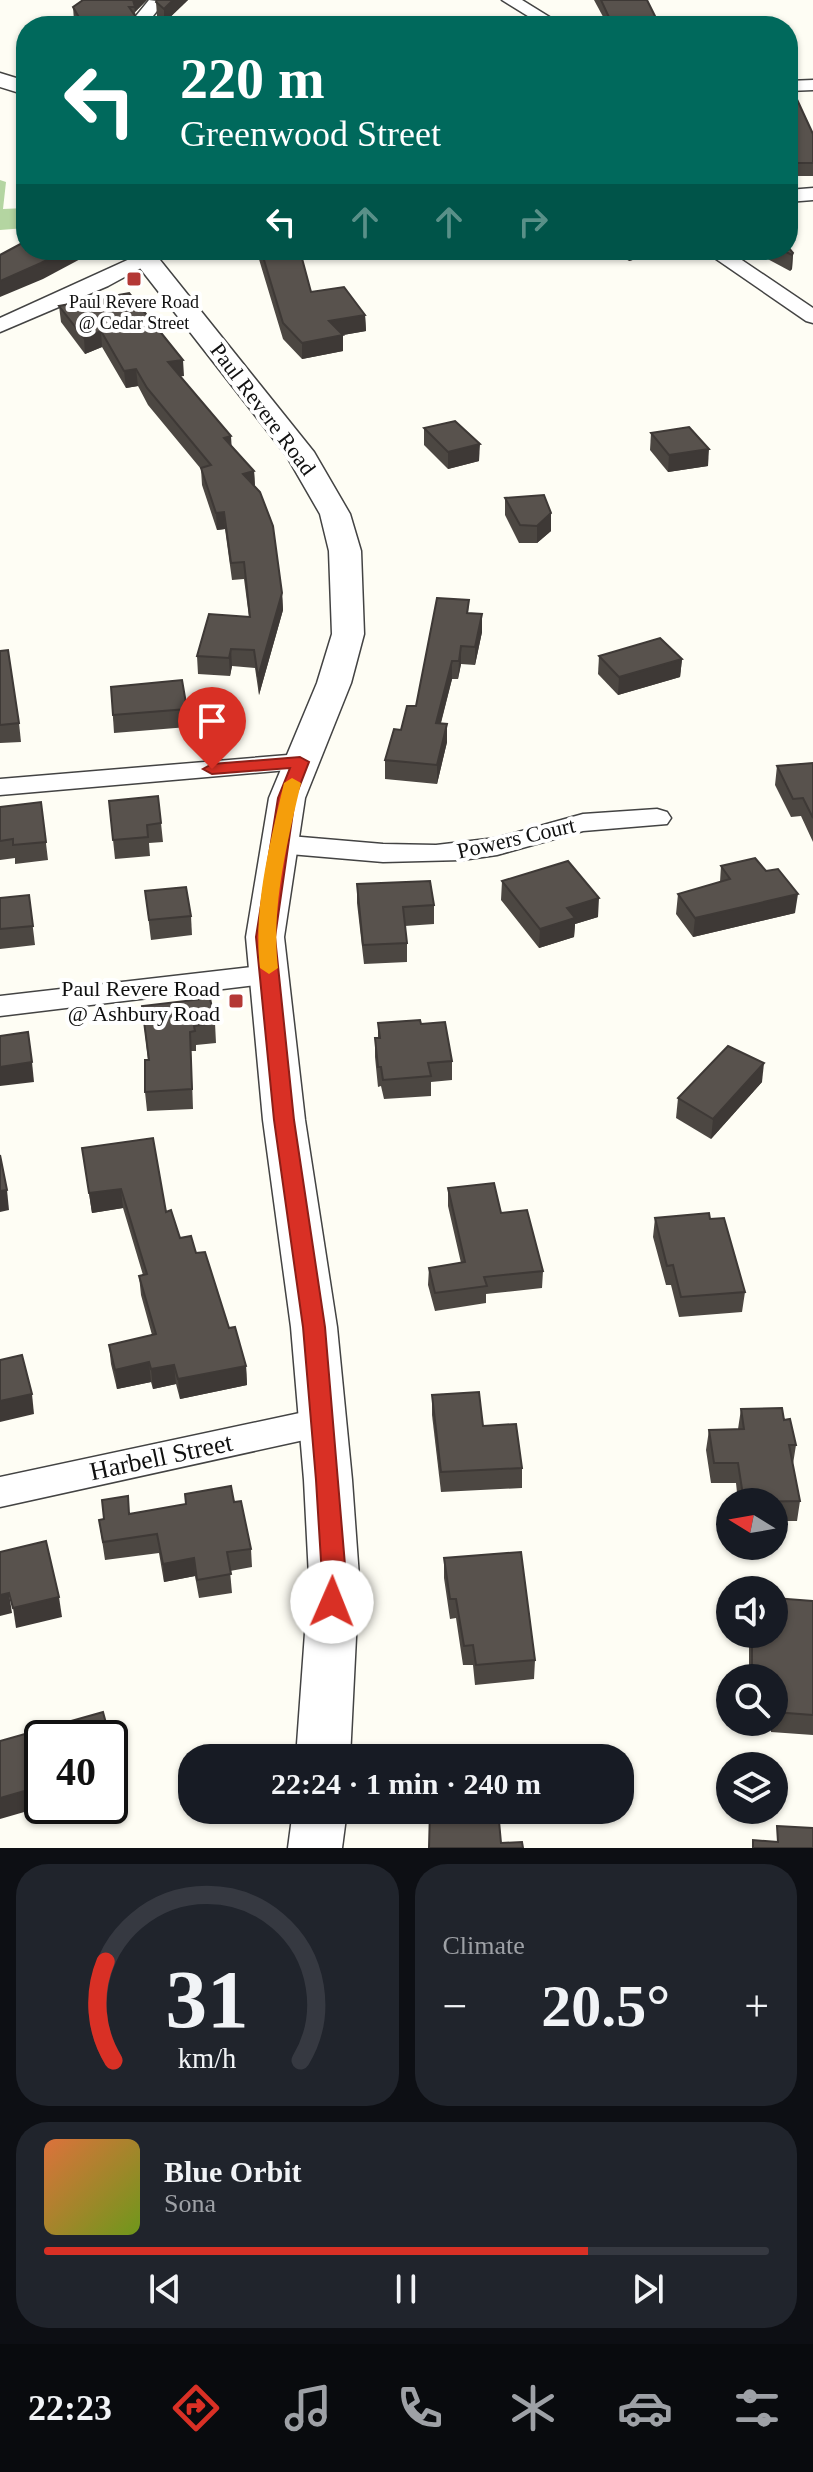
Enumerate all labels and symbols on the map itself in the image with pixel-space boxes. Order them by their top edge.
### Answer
marker: Paul Revere Road @ Cedar Street [125,270,143,288]
place label: Paul Revere Road @ Cedar Street [69,292,199,333]
street label: Paul Revere Road [205,338,321,480]
pin [178,687,246,769]
street label: Powers Court [455,812,577,864]
place label: Paul Revere Road @ Ashbury Road [61,976,220,1026]
marker: Paul Revere Road @ Ashbury Road [227,992,245,1010]
street label: Harbell Street [87,1428,236,1486]
north arrow [716,1488,788,1560]
position arrow [290,1560,374,1644]
speed limit sign: 40 [24,1720,128,1824]

